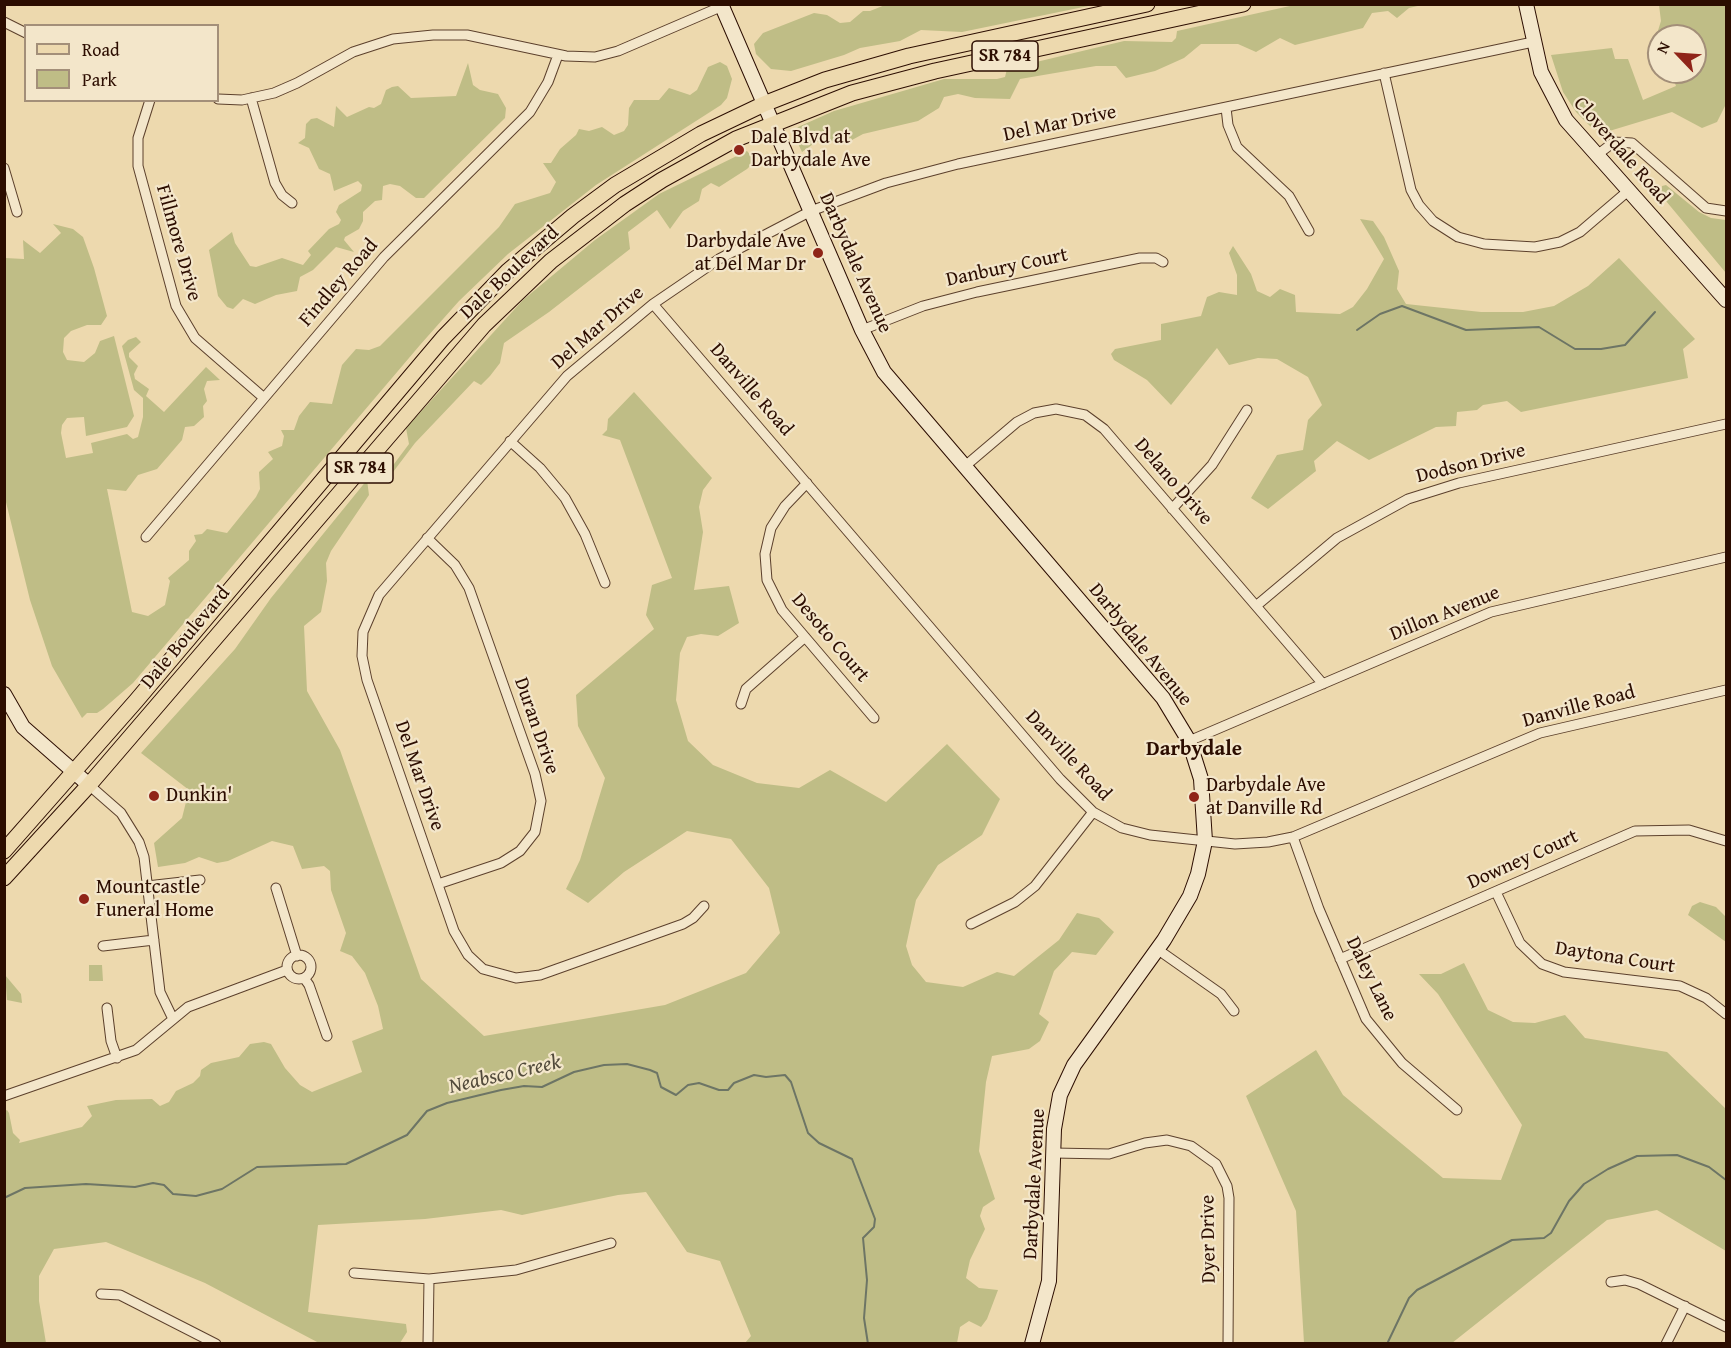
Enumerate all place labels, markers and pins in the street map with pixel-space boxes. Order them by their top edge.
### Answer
place label: Dale Blvd at Darbydale Ave [751,126,871,173]
marker: Dale Blvd at Darbydale Ave [732,143,746,157]
place label: Darbydale Ave at Del Mar Dr [686,230,806,277]
marker: Darbydale Ave at Del Mar Dr [811,246,825,260]
place label: Darbydale Ave at Danville Rd [1206,774,1326,821]
place label: Dunkin' [166,784,232,808]
marker: Dunkin' [147,789,161,803]
marker: Darbydale Ave at Danville Rd [1187,790,1201,804]
place label: Mountcastle Funeral Home [96,876,214,923]
marker: Mountcastle Funeral Home [77,892,91,906]

